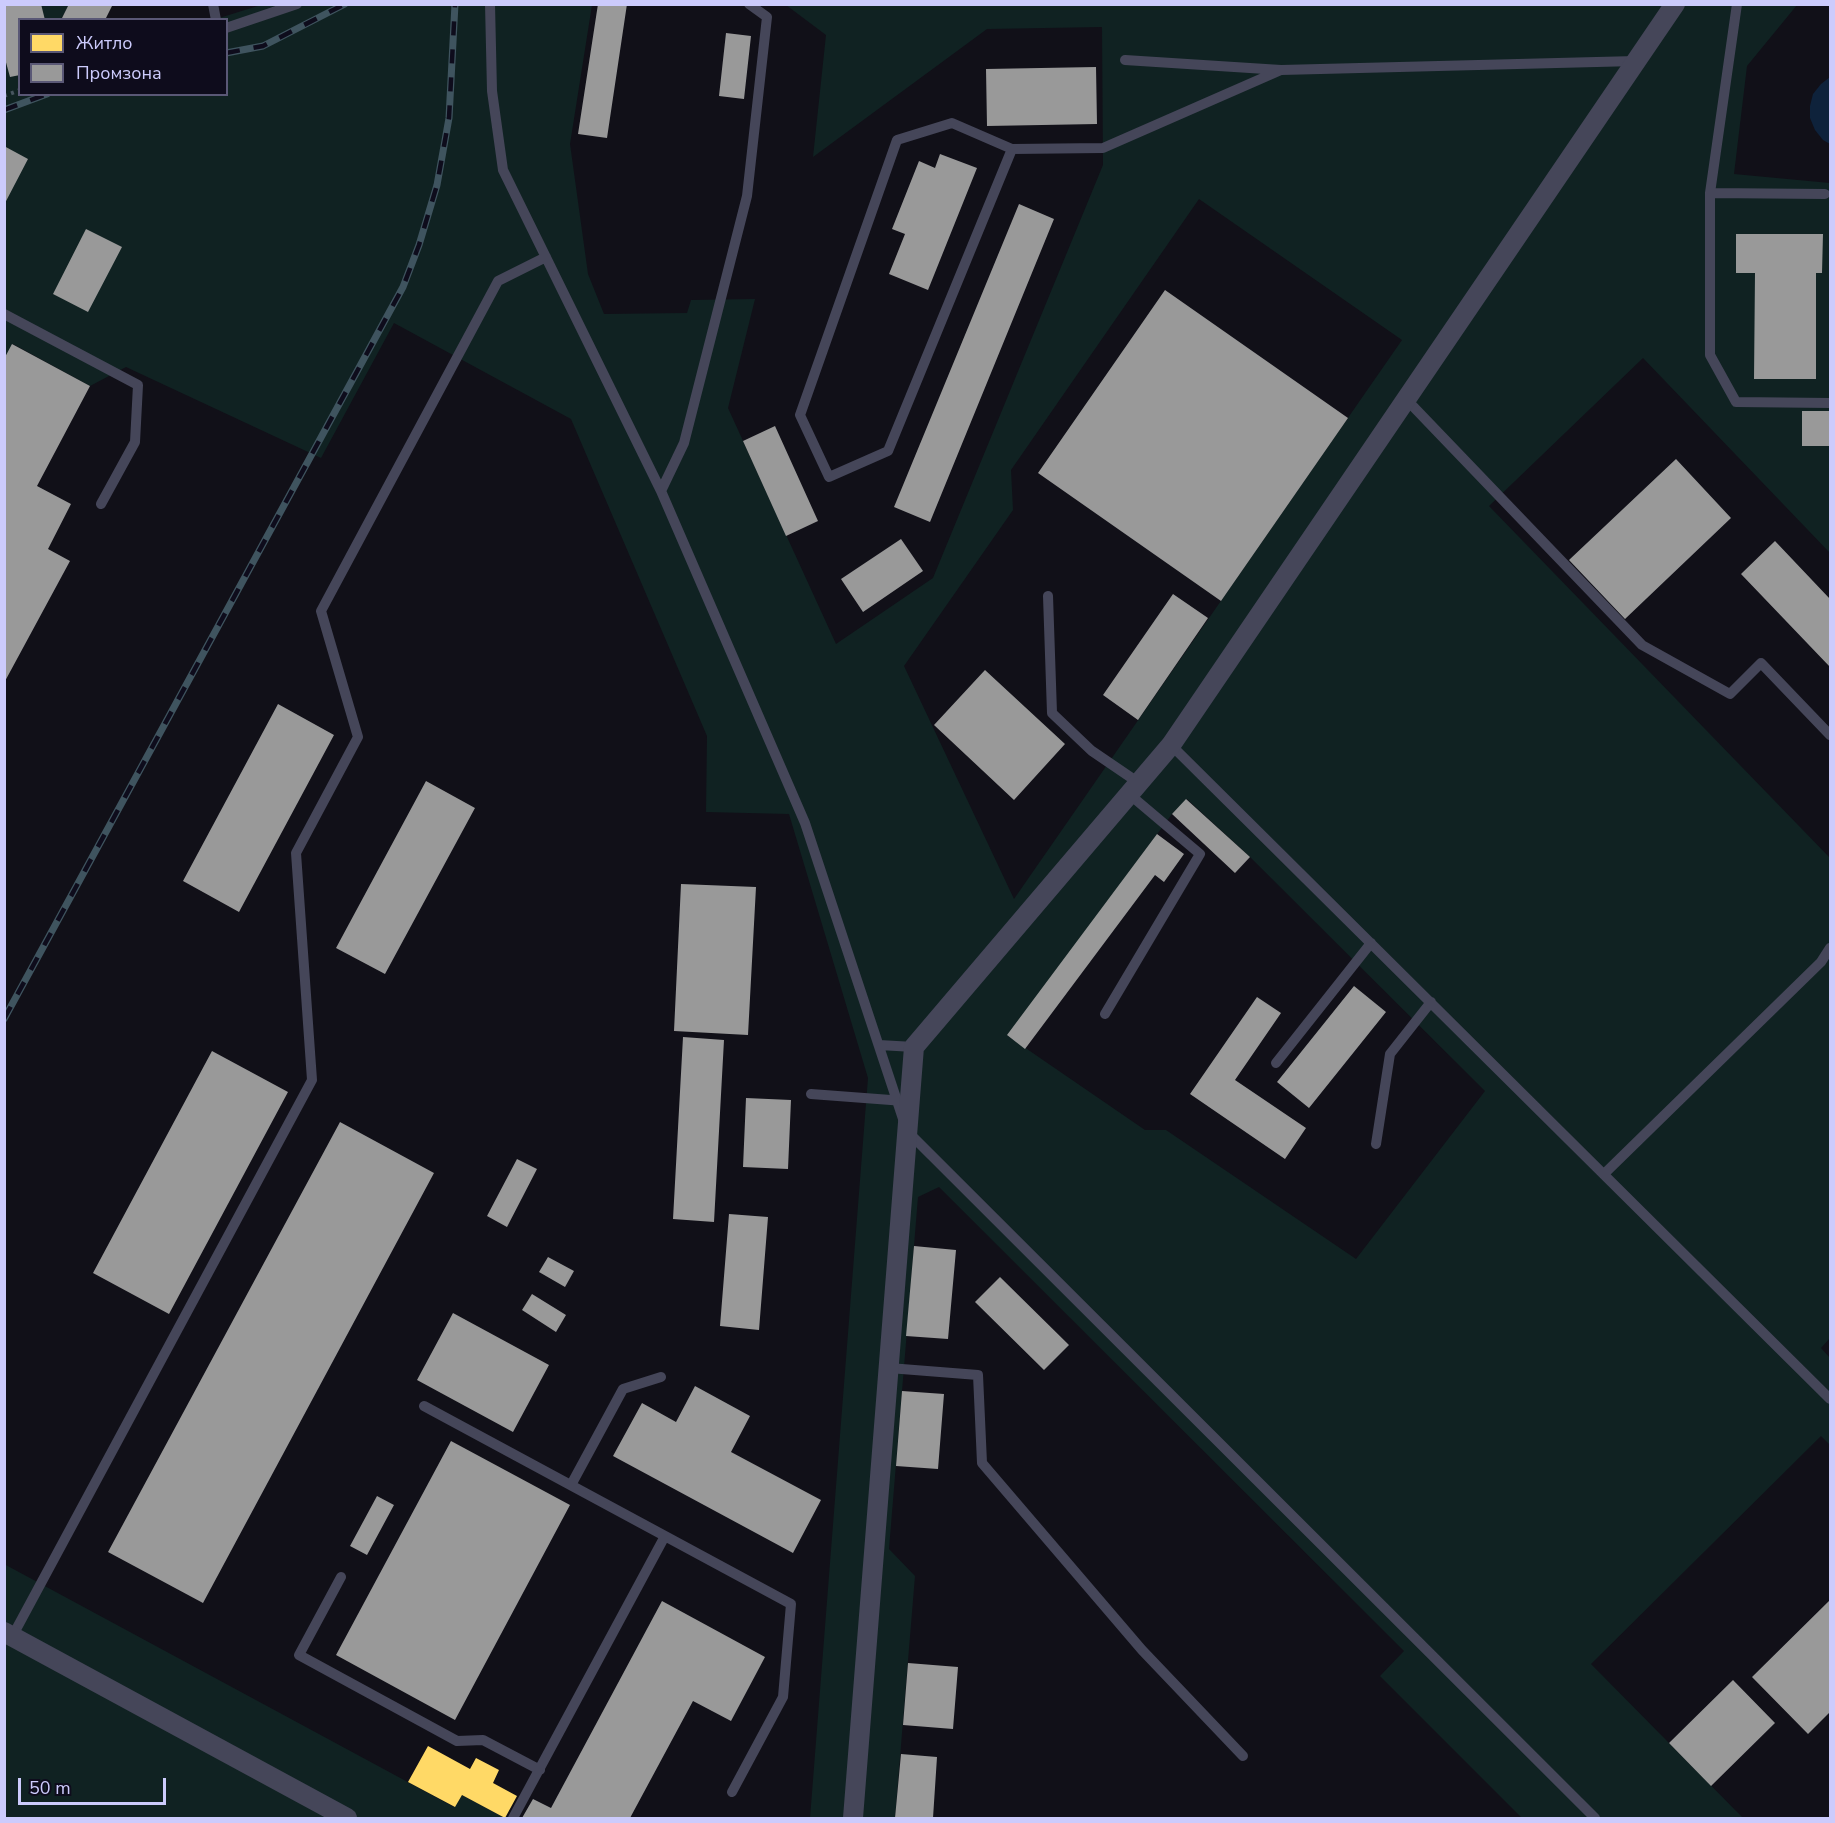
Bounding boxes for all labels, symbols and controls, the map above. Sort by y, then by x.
legend [18,18,228,96]
text: Житло [76,31,132,55]
text: Промзона [76,61,162,85]
scale bar [21,1766,170,1804]
text: 50 m [29,1776,71,1800]

